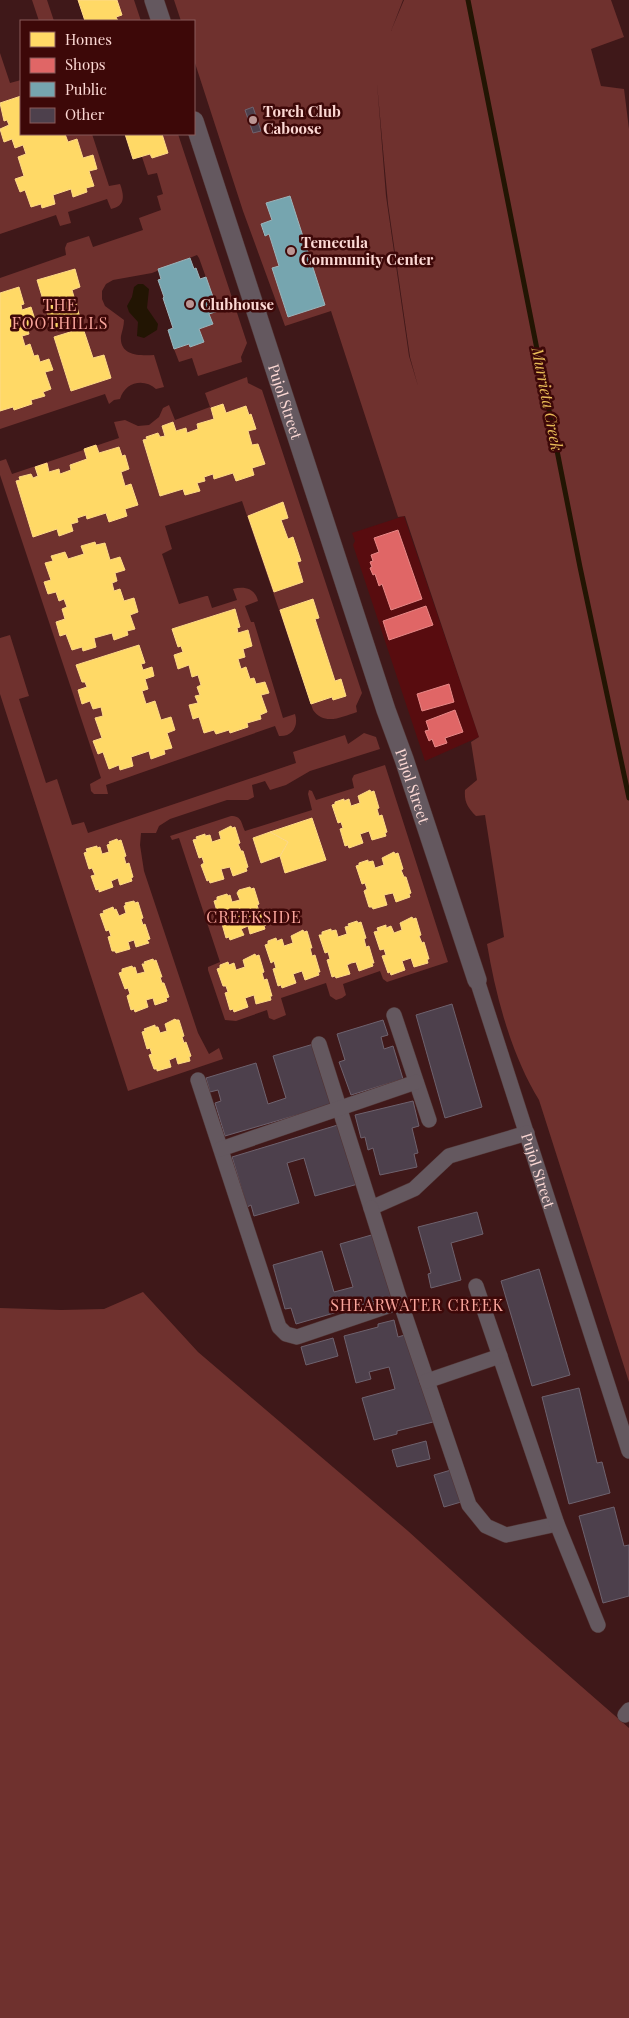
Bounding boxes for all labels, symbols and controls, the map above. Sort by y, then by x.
legend [20,20,195,135]
text: Homes [65,29,112,49]
text: Shops [65,54,106,74]
text: Public [65,79,107,99]
place label: Torch Club Caboose [263,101,341,138]
text: Other [65,104,105,124]
marker: Torch Club Caboose [247,114,259,126]
place label: Temecula Community Center [301,232,433,269]
marker: Temecula Community Center [285,245,297,257]
district label: THE FOOTHILLS [12,294,108,333]
place label: Clubhouse [200,294,275,314]
marker: Clubhouse [184,298,196,310]
water label: Murrieta Creek [527,344,568,453]
street label: Pujol Street [264,361,307,442]
street label: Pujol Street [391,746,435,827]
district label: CREEKSIDE [206,906,302,927]
street label: Pujol Street [517,1130,560,1211]
district label: SHEARWATER CREEK [330,1294,504,1315]

